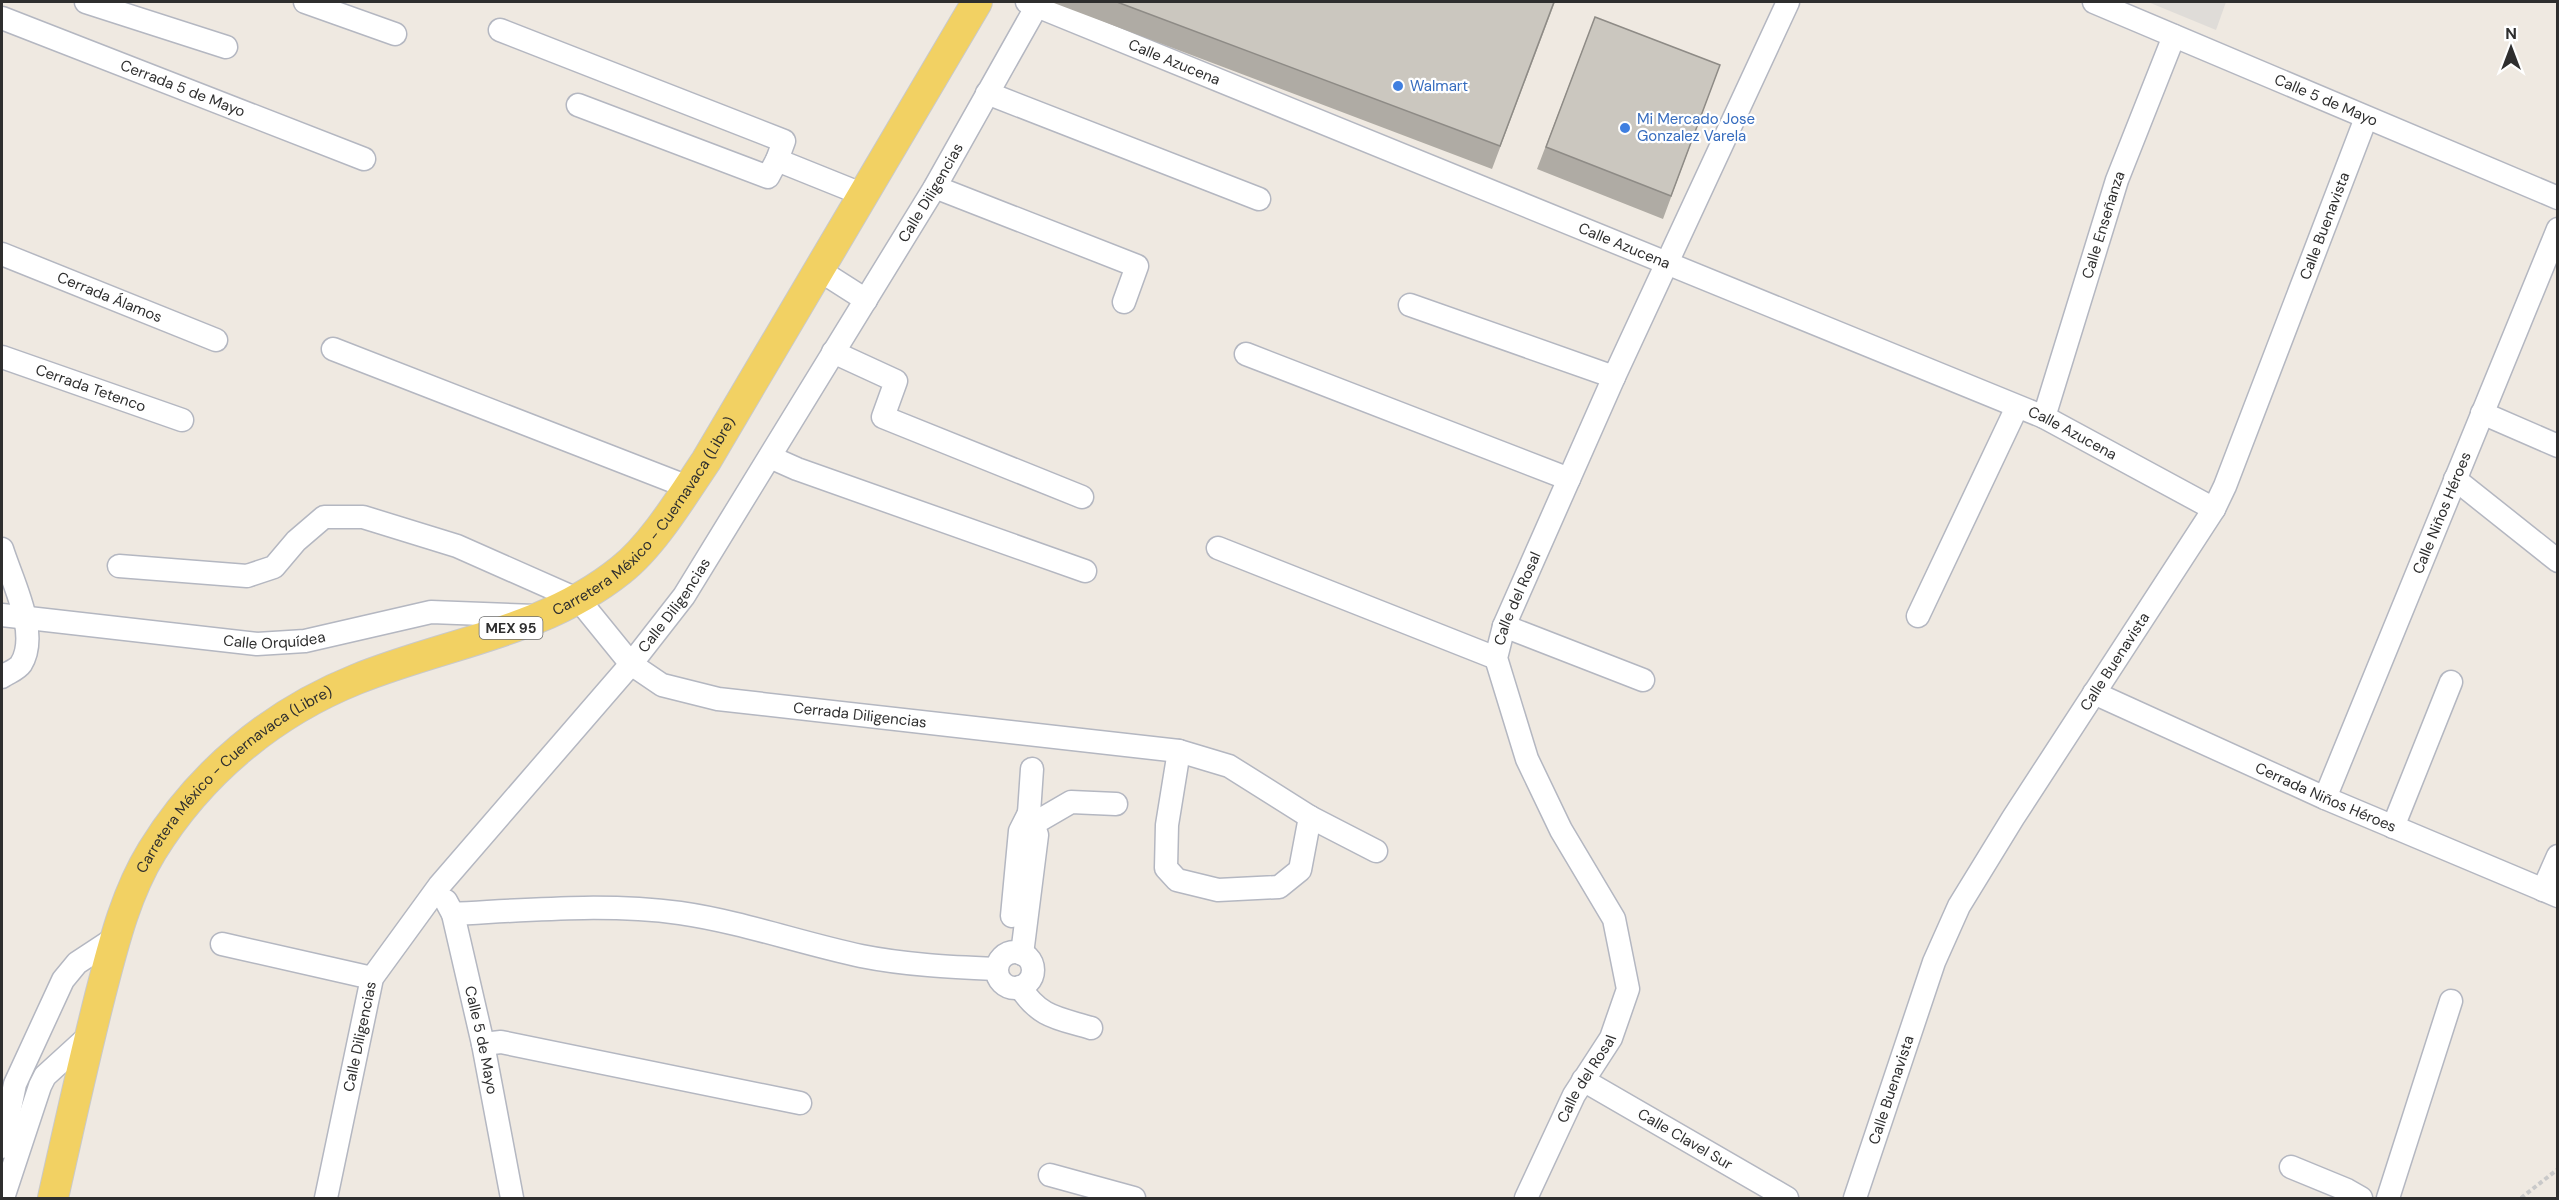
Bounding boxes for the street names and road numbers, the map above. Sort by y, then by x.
street label: Calle Azucena [1125,34,1223,90]
street label: Cerrada 5 de Mayo [117,55,248,122]
street label: Calle 5 de Mayo [2271,69,2381,131]
street label: Calle Diligencias [893,139,968,246]
street label: Calle Enseñanza [2077,168,2130,281]
street label: Calle Buenavista [2295,169,2354,283]
street label: Calle Azucena [1575,218,1673,273]
street label: Cerrada Álamos [54,267,165,327]
street label: Cerrada Tetenco [33,359,149,417]
street label: Calle Azucena [2025,402,2120,465]
street label: Carretera México - Cuernavaca (Libre) [549,413,740,620]
street label: Calle Niños Héroes [2408,449,2476,577]
street label: Calle del Rosal [1490,549,1546,648]
street label: Calle Diligencias [633,554,715,657]
street label: Calle Buenavista [2075,609,2154,715]
road number: MEX 95 [480,617,542,639]
street label: Calle Orquídea [222,627,327,654]
street label: Carretera México - Cuernavaca (Libre) [132,681,335,877]
street label: Cerrada Diligencias [792,698,928,732]
street label: Cerrada Niños Héroes [2252,758,2399,837]
street label: Calle Diligencias [338,980,381,1093]
street label: Calle 5 de Mayo [460,984,502,1096]
street label: Calle del Rosal [1552,1032,1621,1126]
street label: Calle Buenavista [1864,1033,1919,1147]
street label: Calle Clavel Sur [1634,1104,1737,1175]

